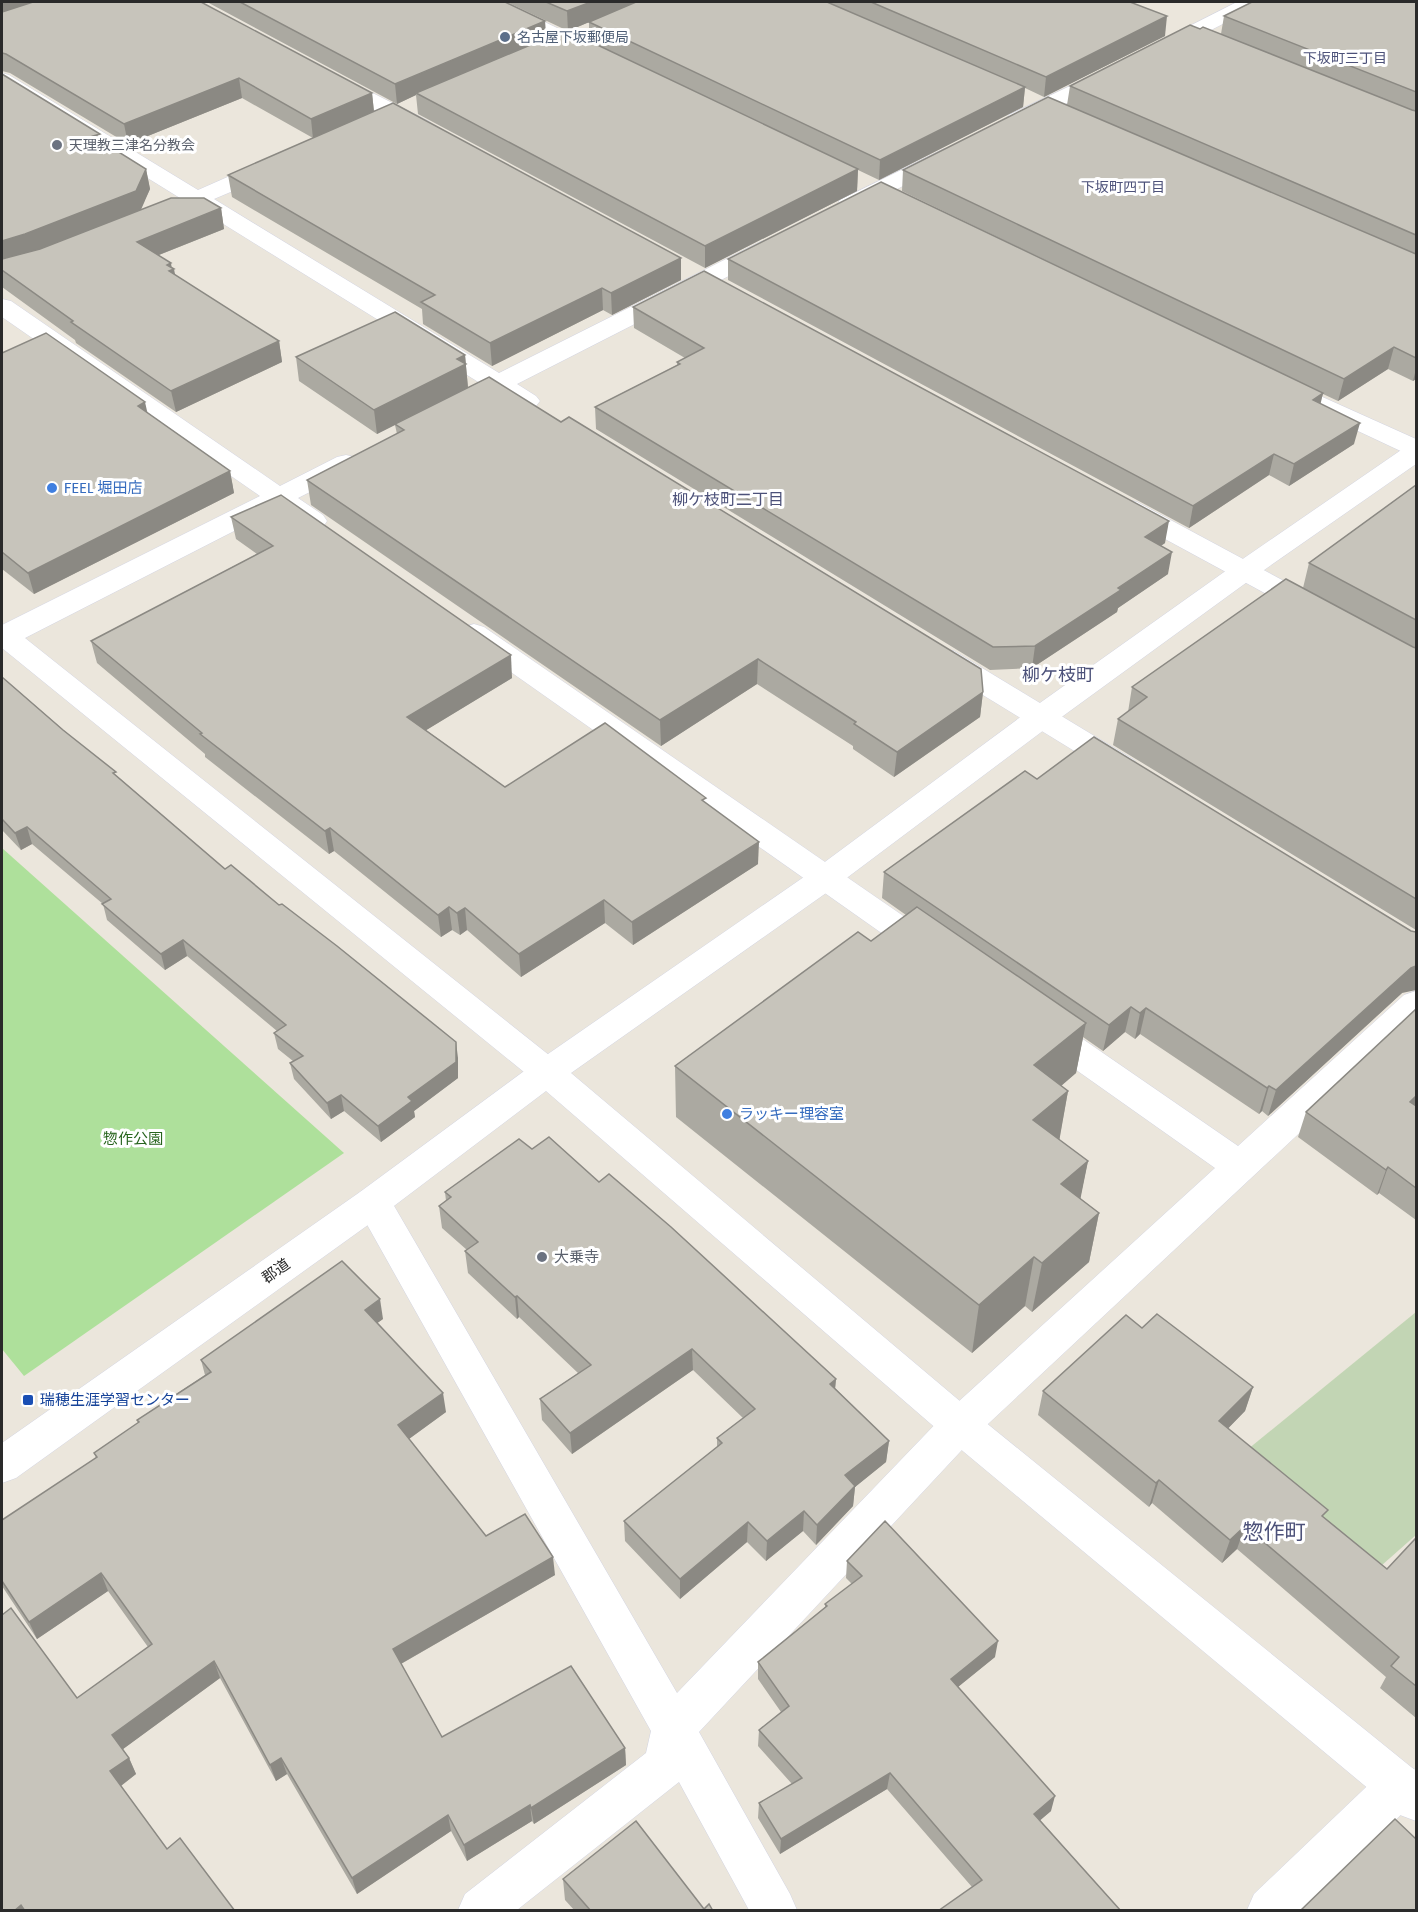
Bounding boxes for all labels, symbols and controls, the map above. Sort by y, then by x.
place label: 名古屋下坂郵便局 [517,27,629,47]
marker: 名古屋下坂郵便局 [498,30,512,44]
district label: 下坂町三丁目 [1303,48,1387,68]
place label: 天理教三津名分教会 [69,135,195,155]
marker: 天理教三津名分教会 [50,138,64,152]
district label: 下坂町四丁目 [1081,177,1165,197]
place label: FEEL 堀田店 [64,477,142,498]
marker: FEEL 堀田店 [45,481,59,495]
district label: 柳ケ枝町二丁目 [672,488,784,511]
district label: 柳ケ枝町 [1022,662,1094,687]
place label: ラッキー理容室 [739,1103,844,1124]
marker: ラッキー理容室 [720,1107,734,1121]
park label: 惣作公園 [103,1128,163,1149]
place label: 大乗寺 [554,1246,599,1267]
marker: 大乗寺 [535,1250,549,1264]
street label: 郡道 [257,1253,294,1288]
place label: 瑞穂生涯学習センター [40,1389,190,1410]
marker: 瑞穂生涯学習センター [21,1393,35,1407]
district label: 惣作町 [1243,1517,1306,1546]

